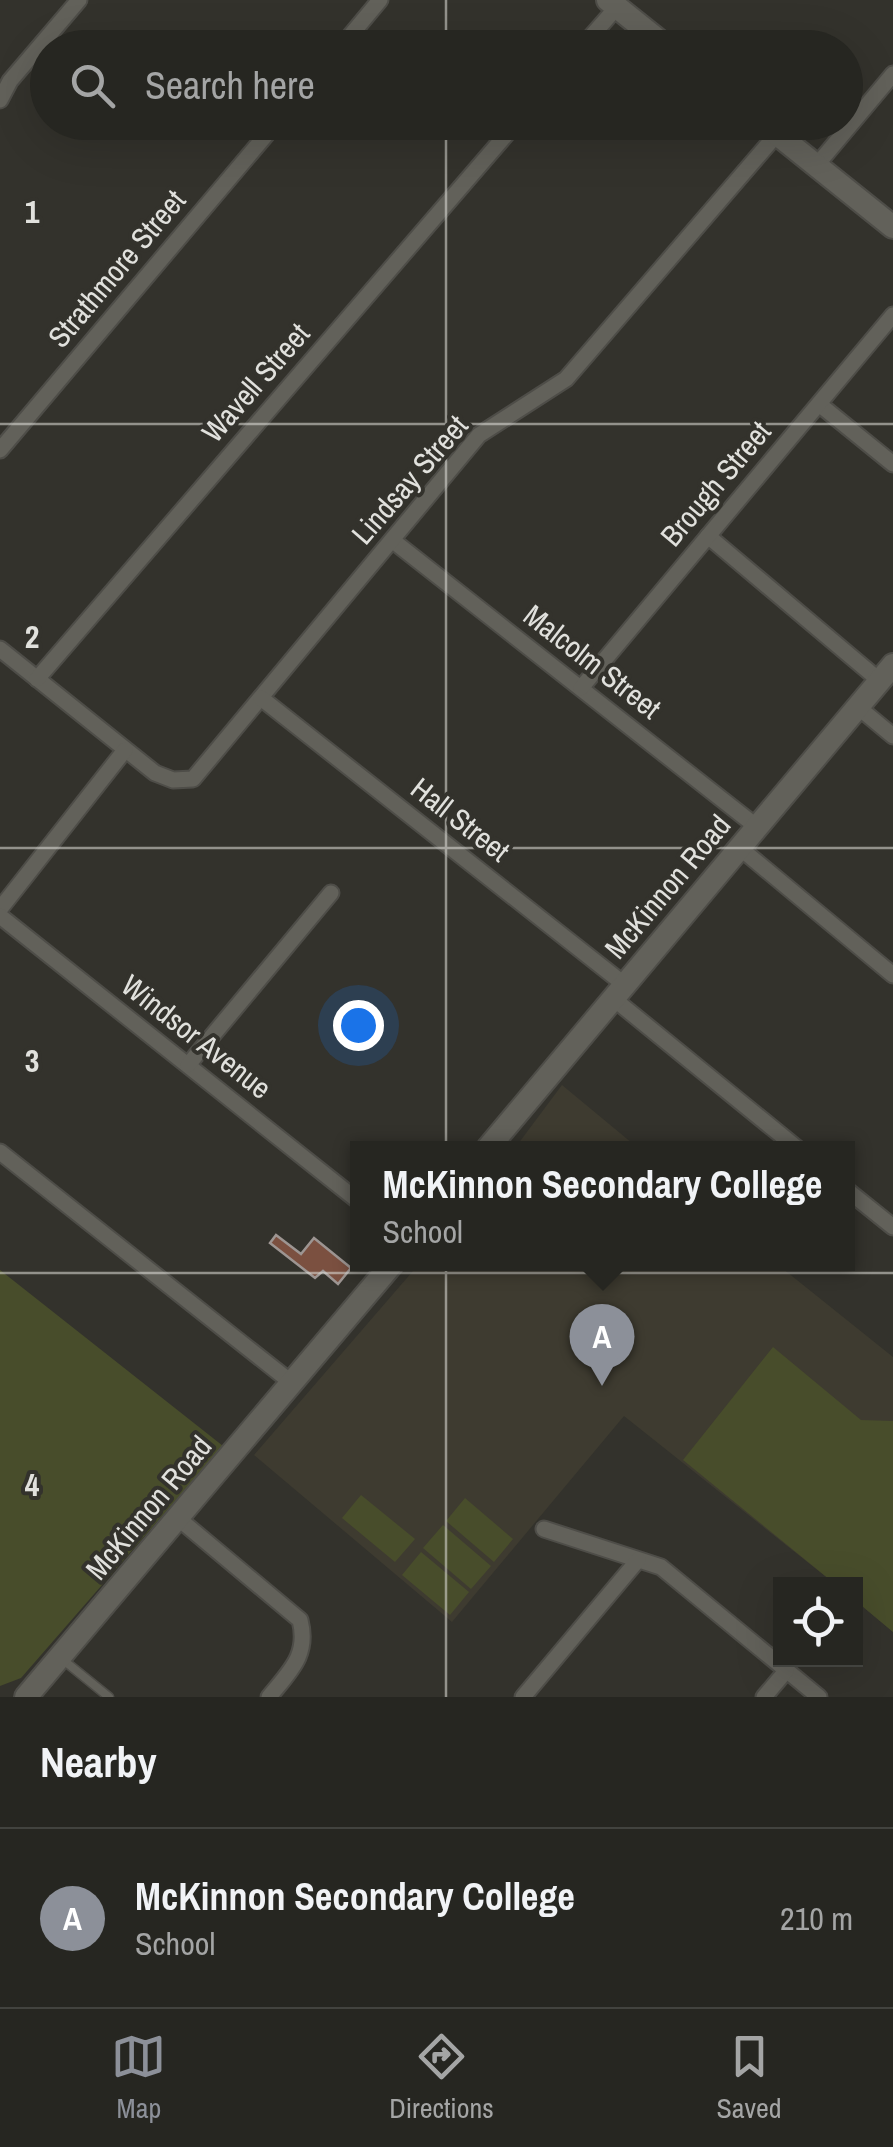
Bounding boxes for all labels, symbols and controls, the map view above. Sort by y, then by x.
search box [30,30,863,140]
icon: search [65,58,120,113]
text: Search here [145,60,315,111]
street label: Strathmore Street [39,181,194,356]
text: 1 [25,190,40,233]
street label: Wavell Street [192,314,318,450]
street label: Lindsay Street [342,406,476,552]
street label: Brough Street [651,412,779,554]
street label: Malcolm Street [516,595,670,728]
text: 2 [25,615,39,658]
street label: Hall Street [403,768,518,870]
street label: McKinnon Road [595,806,739,967]
street label: Windsor Avenue [113,965,280,1107]
your location [333,1000,384,1051]
text: 3 [25,1039,39,1082]
popup [350,1141,855,1271]
text: McKinnon Secondary College [383,1159,822,1210]
text: School [383,1210,463,1253]
pin: A [570,1304,634,1386]
street label: McKinnon Road [76,1427,220,1588]
text: 4 [25,1463,40,1506]
map controls [773,1577,863,1667]
button: locate [773,1577,863,1667]
text: Nearby [40,1734,157,1790]
text: McKinnon Secondary College [135,1871,575,1922]
text: A [63,1897,82,1940]
text: 210 m [780,1897,853,1940]
text: School [135,1922,215,1965]
tab: Map [111,2029,166,2127]
tab: Directions [389,2029,494,2127]
tab: Saved [717,2029,782,2127]

